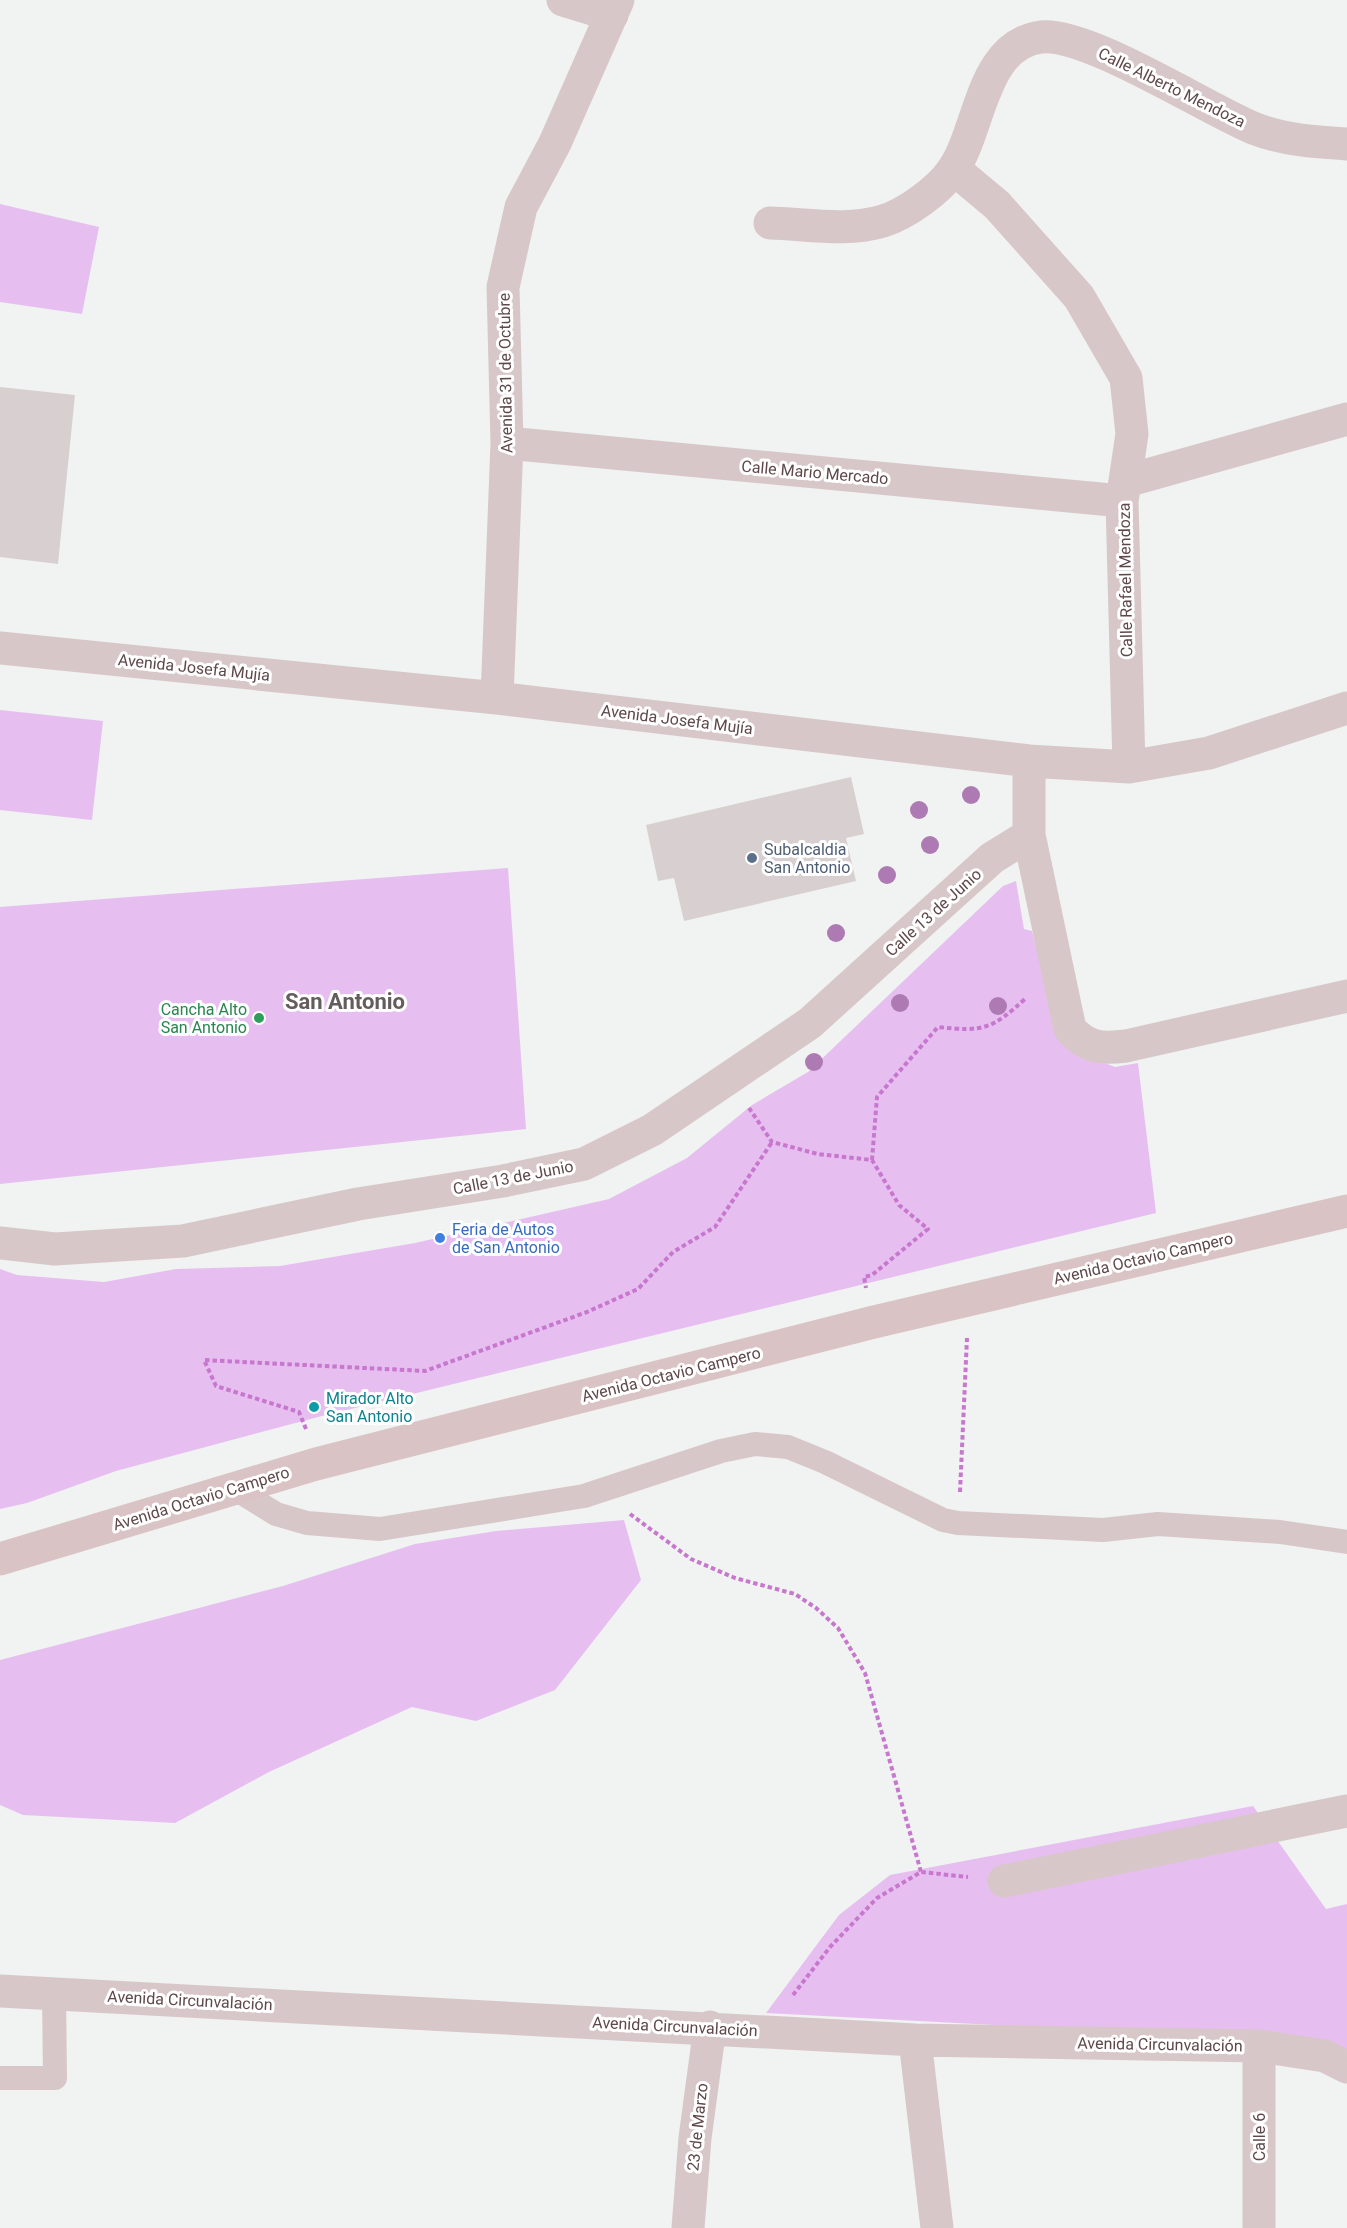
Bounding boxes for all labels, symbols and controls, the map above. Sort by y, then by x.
street label: Calle Alberto Mendoza [1095,44,1248,131]
street label: Avenida 31 de Octubre [495,293,516,453]
street label: Calle Mario Mercado [741,457,889,488]
street label: Calle Rafael Mendoza [1115,503,1136,657]
street label: Avenida Josefa Mujía [117,650,271,685]
street label: Avenida Josefa Mujía [600,701,754,738]
place label: Subalcaldia San Antonio [764,840,850,877]
marker: Subalcaldia San Antonio [745,851,759,865]
street label: Calle 13 de Junio [882,864,985,960]
district label: San Antonio [285,989,405,1014]
place label: Cancha Alto San Antonio [161,1000,247,1037]
marker: Cancha Alto San Antonio [252,1011,266,1025]
street label: Calle 13 de Junio [451,1156,575,1198]
place label: Feria de Autos de San Antonio [452,1220,560,1257]
street label: Avenida Octavio Campero [1052,1229,1235,1288]
marker: Feria de Autos de San Antonio [433,1231,447,1245]
street label: Avenida Octavio Campero [580,1343,762,1406]
place label: Mirador Alto San Antonio [326,1389,414,1426]
marker: Mirador Alto San Antonio [307,1400,321,1414]
street label: Avenida Octavio Campero [111,1463,292,1534]
street label: Avenida Circunvalación [107,1987,273,2014]
street label: Avenida Circunvalación [592,2013,758,2040]
street label: Avenida Circunvalación [1077,2034,1243,2055]
street label: 23 de Marzo [683,2082,712,2172]
street label: Calle 6 [1250,2113,1269,2161]

